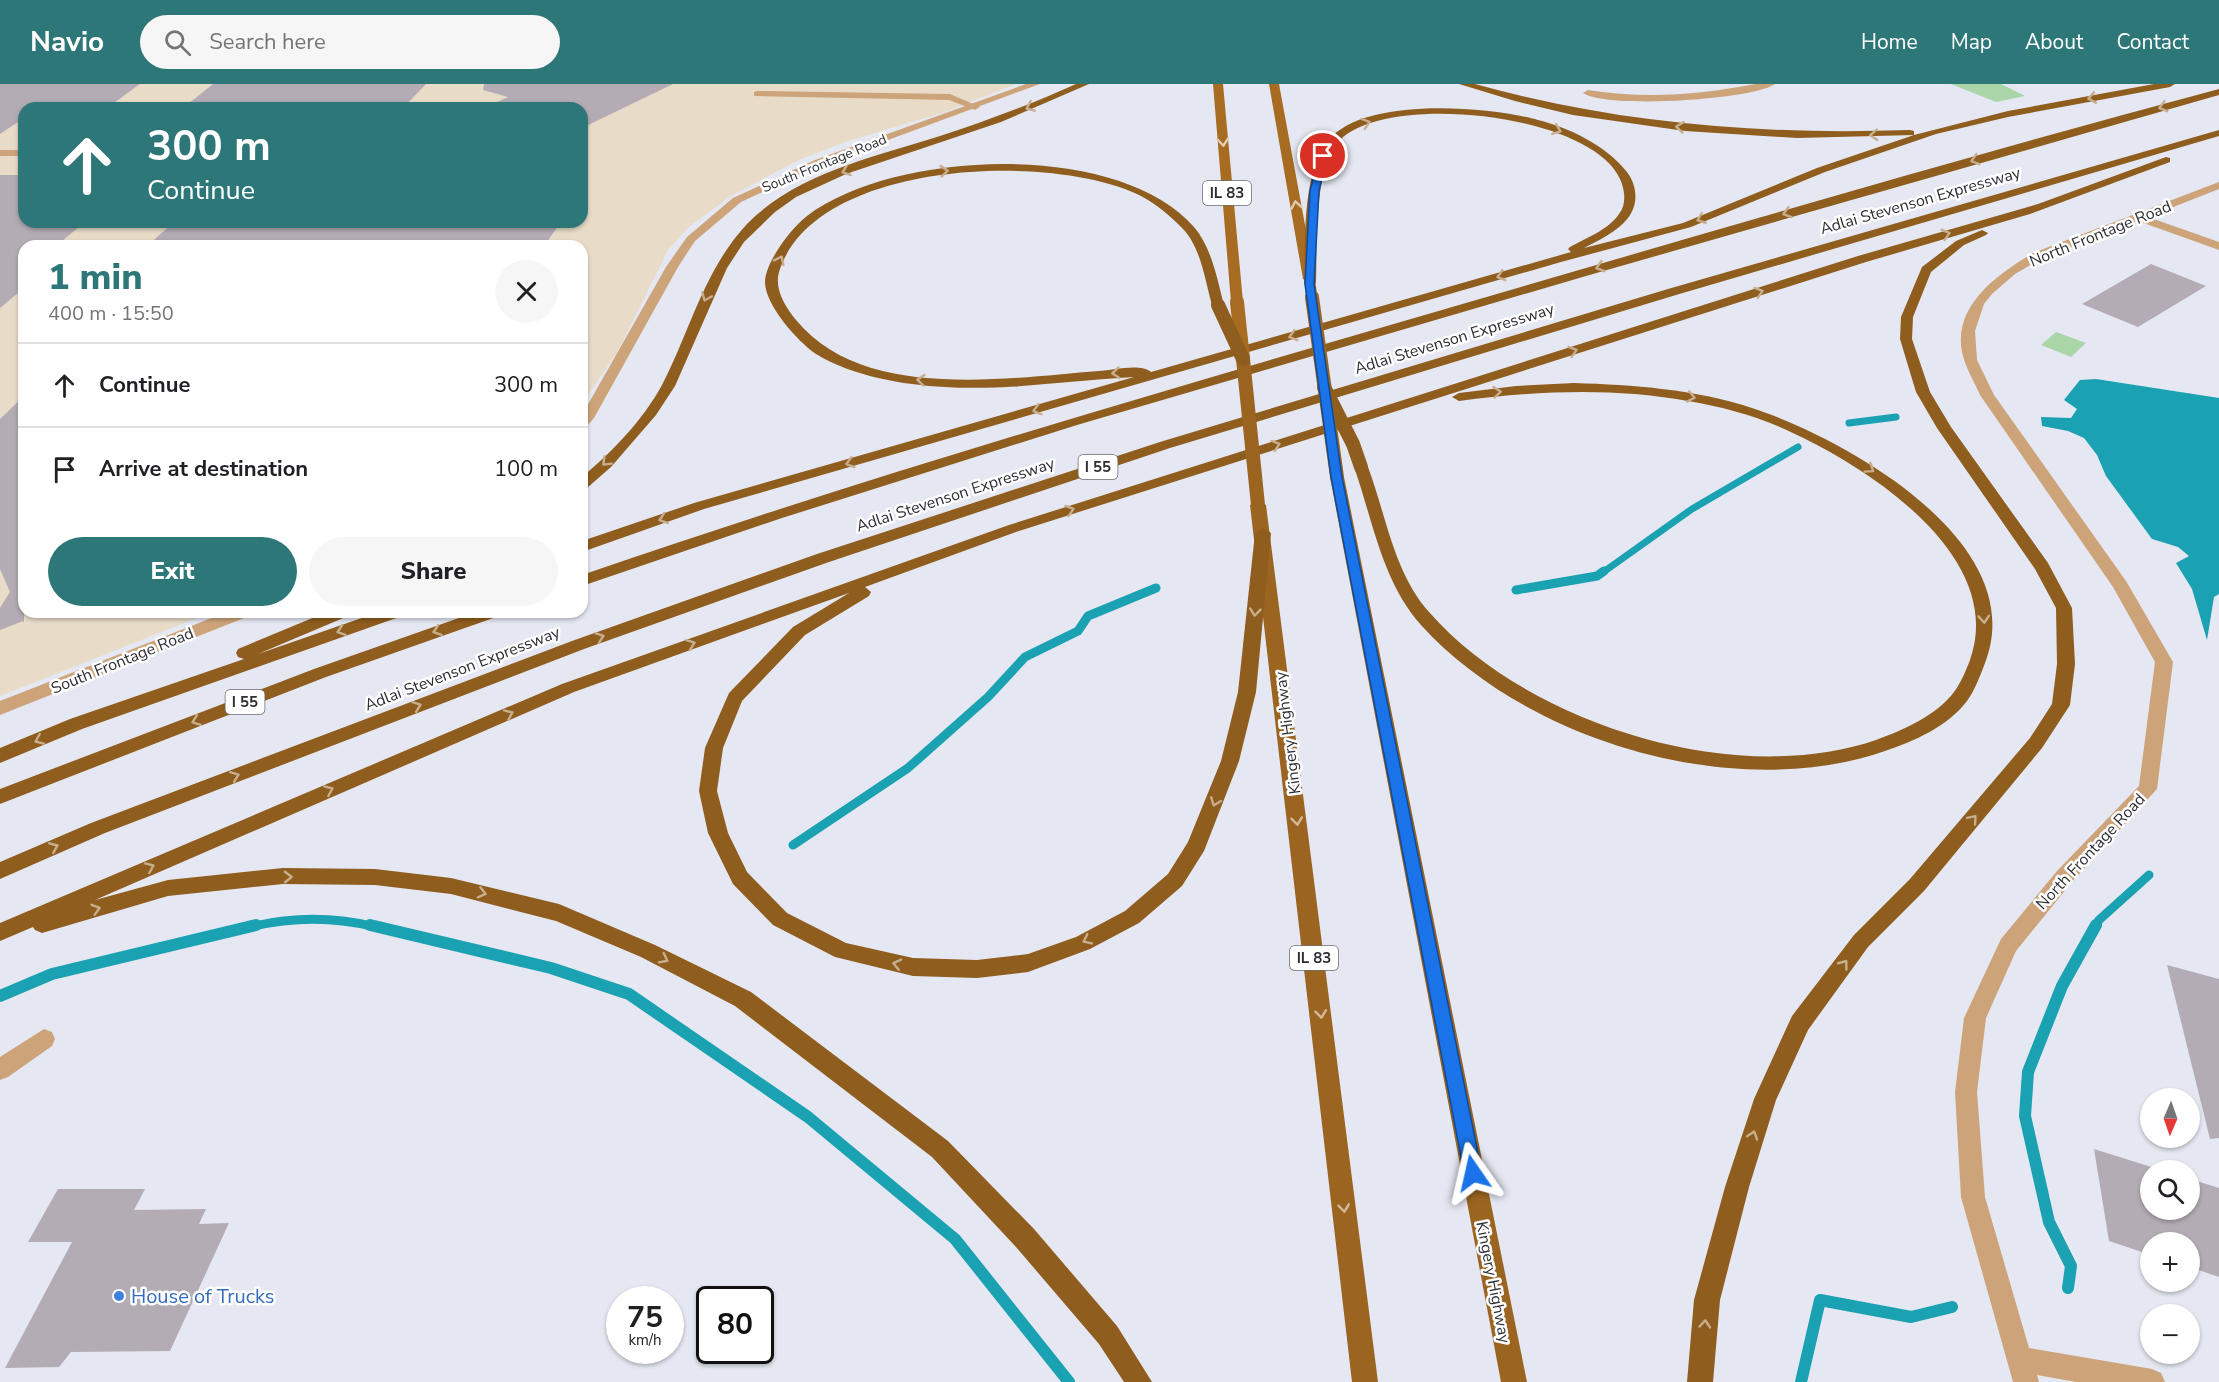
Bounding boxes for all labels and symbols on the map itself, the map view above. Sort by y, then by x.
one-way arrow [2087,91,2097,104]
one-way arrow [1026,100,1037,112]
one-way arrow [2158,100,2168,113]
one-way arrow [1360,117,1370,130]
one-way arrow [1675,122,1684,134]
one-way arrow [1551,123,1562,135]
one-way arrow [1870,128,1879,141]
street label: South Frontage Road [759,130,889,197]
pin [1297,130,1348,181]
one-way arrow [1216,138,1229,147]
one-way arrow [1970,153,1980,166]
street label: Adlai Stevenson Expressway [1817,162,2024,240]
one-way arrow [841,164,852,177]
one-way arrow [939,165,948,178]
road number: IL 83 [1203,181,1251,205]
street label: North Frontage Road [2026,195,2175,272]
one-way arrow [1290,201,1303,211]
one-way arrow [1782,206,1792,219]
one-way arrow [1696,212,1707,224]
one-way arrow [1940,229,1951,241]
one-way arrow [773,256,784,266]
one-way arrow [1595,260,1606,272]
one-way arrow [1496,269,1507,281]
one-way arrow [1753,287,1764,299]
one-way arrow [701,290,713,301]
street label: Adlai Stevenson Expressway [1352,298,1557,380]
one-way arrow [1288,329,1299,341]
one-way arrow [1567,346,1578,358]
one-way arrow [1111,367,1120,379]
one-way arrow [917,374,926,387]
one-way arrow [1492,386,1502,398]
one-way arrow [1686,390,1696,403]
one-way arrow [1032,403,1043,415]
one-way arrow [1270,440,1281,452]
street label: Adlai Stevenson Expressway [853,452,1058,537]
one-way arrow [603,455,613,466]
road number: I 55 [1078,455,1118,479]
one-way arrow [845,456,855,468]
one-way arrow [1863,462,1874,473]
one-way arrow [1064,505,1075,517]
one-way arrow [658,511,669,524]
one-way arrow [1249,608,1262,617]
one-way arrow [1977,615,1990,624]
street label: Adlai Stevenson Expressway [362,621,564,716]
street label: South Frontage Road [48,622,197,700]
one-way arrow [336,624,347,637]
one-way arrow [433,624,443,637]
one-way arrow [594,632,604,645]
one-way arrow [685,639,696,651]
street label: Kingery Highway [1269,670,1306,795]
road number: I 55 [226,690,264,714]
one-way arrow [411,701,422,714]
one-way arrow [502,709,513,721]
one-way arrow [191,714,202,726]
one-way arrow [34,732,45,744]
one-way arrow [229,771,240,783]
one-way arrow [323,786,334,798]
street label: North Frontage Road [2031,789,2150,914]
one-way arrow [1210,796,1222,807]
one-way arrow [1965,815,1976,826]
one-way arrow [1291,816,1303,825]
one-way arrow [47,843,58,855]
one-way arrow [144,862,155,874]
one-way arrow [284,870,293,883]
one-way arrow [476,886,486,899]
one-way arrow [91,903,101,916]
one-way arrow [1083,933,1094,945]
road number: IL 83 [1290,946,1338,970]
one-way arrow [658,952,669,964]
one-way arrow [893,958,903,971]
one-way arrow [1836,960,1847,971]
one-way arrow [1314,1010,1326,1019]
north arrow [2140,1088,2200,1148]
one-way arrow [1746,1130,1758,1141]
position arrow [1441,1141,1505,1205]
one-way arrow [1337,1203,1350,1213]
street label: Kingery Highway [1470,1220,1516,1346]
place label: House of Trucks [131,1283,274,1310]
speed limit sign: 80 [696,1286,774,1364]
marker: House of Trucks [112,1289,126,1303]
one-way arrow [1698,1319,1711,1328]

